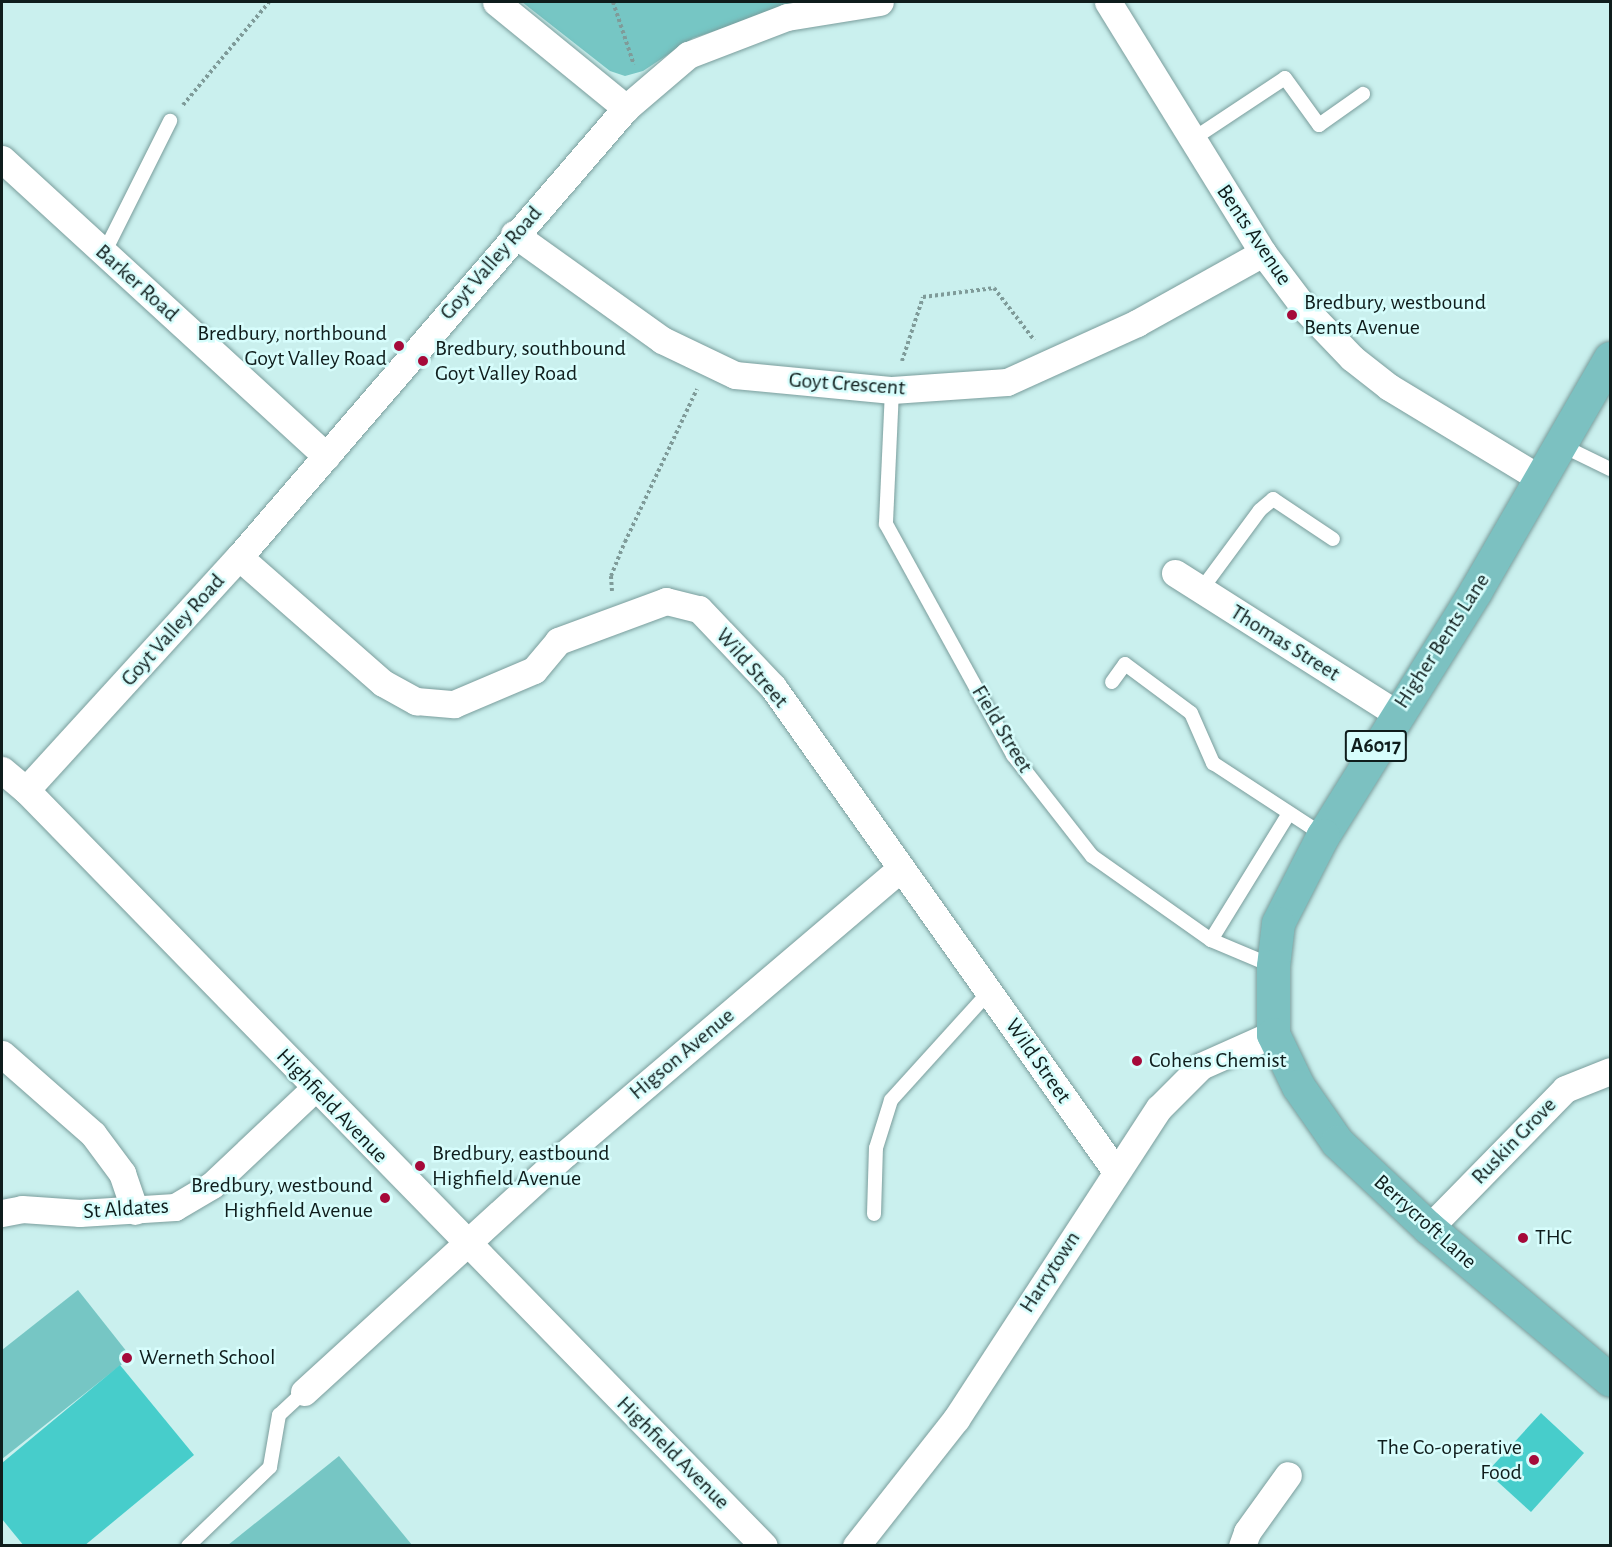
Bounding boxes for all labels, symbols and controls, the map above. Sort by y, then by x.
street label: Bents Avenue [1211,180,1297,290]
street label: Goyt Valley Road [434,201,548,325]
street label: Barker Road [90,239,184,327]
place label: Bredbury, westbound Bents Avenue [1304,289,1486,340]
marker: Bredbury, westbound Bents Avenue [1285,308,1299,322]
place label: Bredbury, northbound Goyt Valley Road [197,320,387,372]
place label: Bredbury, southbound Goyt Valley Road [435,335,626,386]
marker: Bredbury, northbound Goyt Valley Road [392,339,406,353]
marker: Bredbury, southbound Goyt Valley Road [416,354,430,368]
street label: Goyt Crescent [788,367,906,401]
street label: Goyt Valley Road [116,568,230,692]
street label: Higher Bents Lane [1388,568,1496,714]
street label: Thomas Street [1225,599,1345,687]
street label: Wild Street [710,623,794,713]
street label: Field Street [966,681,1038,777]
road number: A6017 [1344,728,1408,764]
street label: Higson Avenue [624,1002,740,1106]
street label: Wild Street [999,1014,1077,1108]
street label: Highfield Avenue [271,1043,393,1169]
place label: Cohens Chemist [1149,1048,1287,1074]
marker: Cohens Chemist [1130,1054,1144,1068]
street label: Ruskin Grove [1466,1092,1562,1190]
place label: Bredbury, eastbound Highfield Avenue [432,1140,610,1192]
marker: Bredbury, eastbound Highfield Avenue [413,1159,427,1173]
street label: Berrycroft Lane [1368,1169,1482,1275]
place label: Bredbury, westbound Highfield Avenue [191,1172,373,1224]
marker: Bredbury, westbound Highfield Avenue [378,1191,392,1205]
street label: St Aldates [82,1193,170,1225]
place label: THC [1535,1225,1572,1251]
street label: Harrytown [1014,1226,1086,1318]
marker: THC [1516,1231,1530,1245]
place label: Werneth School [139,1345,275,1371]
marker: Werneth School [120,1351,134,1365]
street label: Highfield Avenue [611,1391,735,1515]
place label: The Co-operative Food [1377,1434,1522,1486]
marker: The Co-operative Food [1527,1453,1541,1467]

